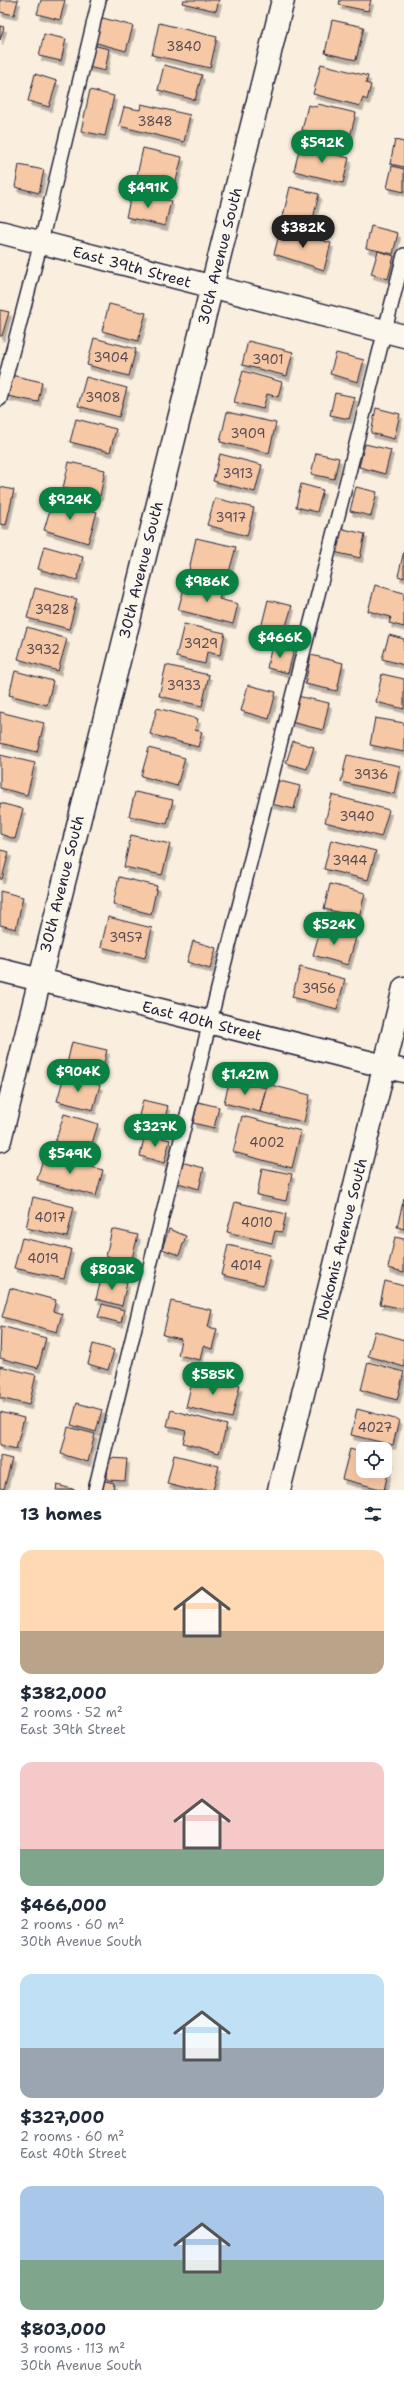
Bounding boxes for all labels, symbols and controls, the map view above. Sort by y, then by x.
house number: 3840 [166,38,202,55]
house number: 3848 [137,113,173,130]
pin: $592K [294,130,350,164]
text: $592K [300,134,344,151]
pin: $491K [120,175,176,209]
text: $491K [127,179,169,196]
street label: 30th Avenue South [193,185,247,327]
pin: $382K [275,215,331,249]
text: $382K [281,219,325,236]
street label: East 39th Street [70,242,194,292]
house number: 3904 [93,349,129,366]
house number: 3901 [252,351,284,368]
house number: 3908 [85,389,121,406]
house number: 3909 [230,425,266,442]
house number: 3913 [223,465,253,482]
pin: $924K [42,487,98,521]
text: $924K [48,491,92,508]
street label: 30th Avenue South [114,499,168,641]
house number: 3917 [216,509,246,526]
pin: $986K [179,569,235,603]
text: $986K [185,573,229,590]
house number: 3928 [35,601,69,618]
pin: $466K [252,625,308,659]
text: $466K [257,629,303,646]
house number: 3929 [184,635,218,652]
house number: 3932 [26,641,60,658]
house number: 3933 [167,677,201,694]
house number: 3936 [354,766,388,783]
house number: 3940 [339,808,375,825]
street label: 30th Avenue South [35,813,89,955]
house number: 3944 [333,852,367,869]
pin: $524K [306,912,362,946]
text: $524K [312,916,356,933]
house number: 3957 [109,929,143,946]
house number: 3956 [302,980,336,997]
street label: East 40th Street [140,996,264,1046]
pin: $904K [50,1059,106,1093]
pin: $1.42M [212,1062,278,1096]
text: $904K [56,1063,100,1080]
text: $1.42M [221,1066,269,1083]
pin: $327K [127,1114,183,1148]
text: $327K [133,1118,177,1135]
house number: 4002 [249,1134,285,1151]
pin: $549K [42,1141,98,1175]
text: $549K [48,1145,92,1162]
street label: Nokomis Avenue South [312,1156,372,1322]
house number: 4017 [34,1209,66,1226]
house number: 4010 [241,1214,273,1231]
house number: 4019 [27,1250,59,1267]
pin: $803K [84,1257,140,1291]
house number: 4014 [230,1257,262,1274]
text: $803K [90,1261,134,1278]
pin: $585K [185,1362,241,1396]
text: $585K [191,1366,235,1383]
house number: 4027 [358,1419,392,1436]
map controls [356,1442,392,1478]
button: locate [356,1442,392,1478]
text: 13 homes [20,1503,102,1525]
icon: filters [362,1503,384,1525]
icon: home [166,1576,238,1648]
text: $382,000 [20,1682,107,1704]
text: 2 rooms · 52 m² [20,1704,123,1721]
text: East 39th Street [20,1721,126,1738]
icon: home [166,1788,238,1860]
text: $466,000 [20,1894,107,1916]
text: 2 rooms · 60 m² [20,1916,124,1933]
text: 30th Avenue South [20,1933,142,1950]
icon: home [166,2000,238,2072]
text: $327,000 [20,2106,104,2128]
text: 2 rooms · 60 m² [20,2128,124,2145]
text: East 40th Street [20,2145,127,2162]
icon: home [166,2212,238,2284]
text: $803,000 [20,2318,106,2340]
text: 3 rooms · 113 m² [20,2340,125,2357]
text: 30th Avenue South [20,2357,142,2374]

